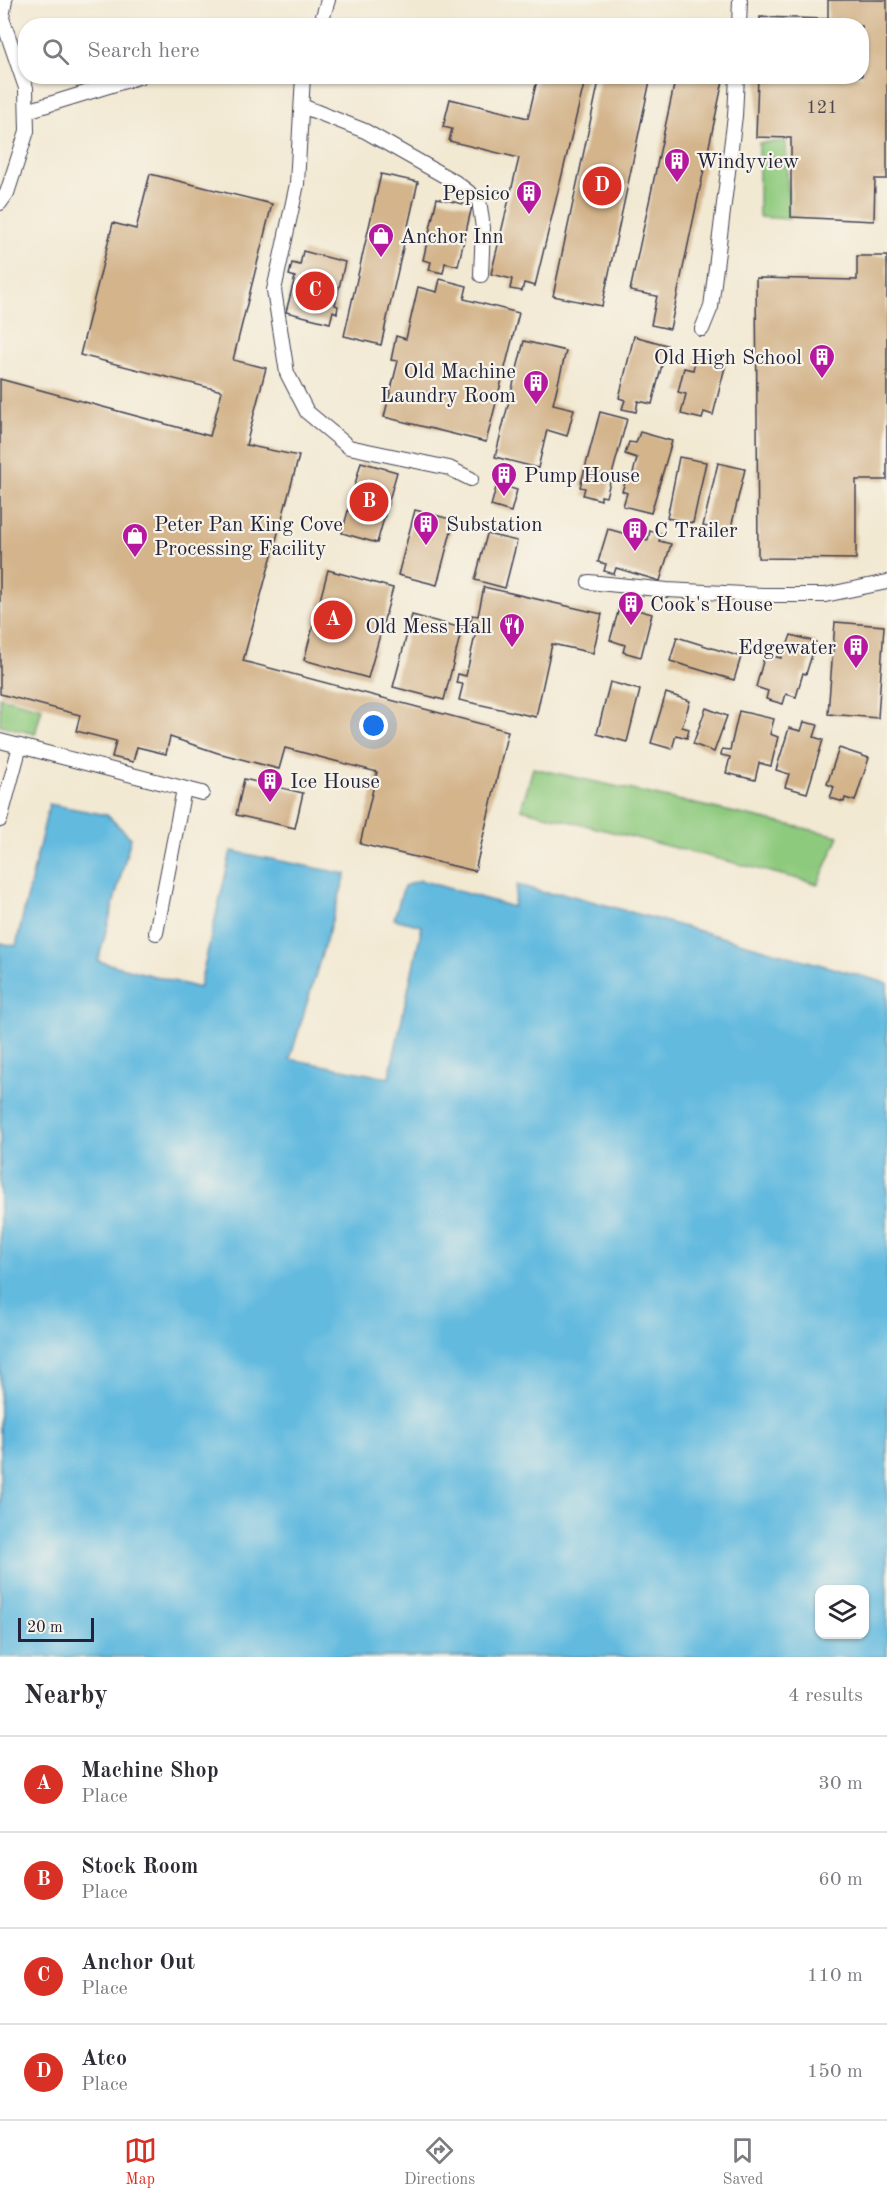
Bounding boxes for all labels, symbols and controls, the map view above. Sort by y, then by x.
search box [18,18,869,84]
icon: search [39,35,72,68]
text: Search here [87,40,200,62]
house number: 121 [806,99,838,117]
building icon: Windyview [662,146,692,184]
place label: Windyview [696,152,799,173]
pin: D [582,164,622,208]
building icon: Pepsico [514,178,544,216]
place label: Pepsico [442,184,510,205]
shop icon: Anchor Inn [366,221,396,259]
place label: Anchor Inn [400,227,504,248]
pin: C [296,268,334,314]
building icon: Old High School [807,342,837,380]
place label: Old High School [654,348,802,369]
place label: Old Machine Laundry Room [380,362,516,407]
building icon: Old Machine Laundry Room [521,368,551,406]
building icon: Pump House [489,460,519,498]
place label: Pump House [524,466,640,487]
pin: B [350,480,388,524]
building icon: Substation [411,509,441,547]
place label: Peter Pan King Cove Processing Facility [154,515,343,560]
place label: Substation [446,515,543,536]
building icon: C Trailer [620,515,650,553]
shop icon: Peter Pan King Cove Processing Facility [120,521,150,559]
place label: C Trailer [654,521,738,542]
building icon: Cook's House [616,589,646,627]
place label: Cook's House [650,595,773,616]
pin: A [314,598,352,642]
restaurant icon: Old Mess Hall [497,611,527,649]
place label: Old Mess Hall [365,617,492,638]
building icon: Edgewater [841,632,871,670]
place label: Edgewater [738,638,836,659]
your location [359,711,388,740]
building icon: Ice House [255,766,285,804]
place label: Ice House [290,772,380,793]
map controls [815,1585,869,1639]
button: layers [815,1585,869,1639]
scale bar [18,1615,94,1642]
text: 20 m [27,1620,63,1636]
text: Nearby [24,1683,108,1709]
text: 4 results [788,1686,863,1706]
text: Machine Shop [81,1760,219,1782]
text: A [36,1774,51,1794]
text: 30 m [818,1774,863,1794]
text: Place [81,1787,128,1807]
text: Stock Room [81,1856,198,1878]
text: B [36,1870,51,1890]
text: 60 m [818,1870,863,1890]
text: Place [81,1883,128,1903]
text: Anchor Out [81,1952,195,1974]
text: C [37,1966,50,1986]
text: 110 m [807,1966,863,1986]
text: Place [81,1979,128,1999]
text: Atco [81,2048,127,2070]
text: D [36,2062,51,2082]
text: 150 m [807,2062,863,2082]
text: Place [81,2075,128,2095]
tab: Map [124,2134,157,2190]
tab: Directions [404,2134,475,2190]
tab: Saved [723,2134,763,2190]

